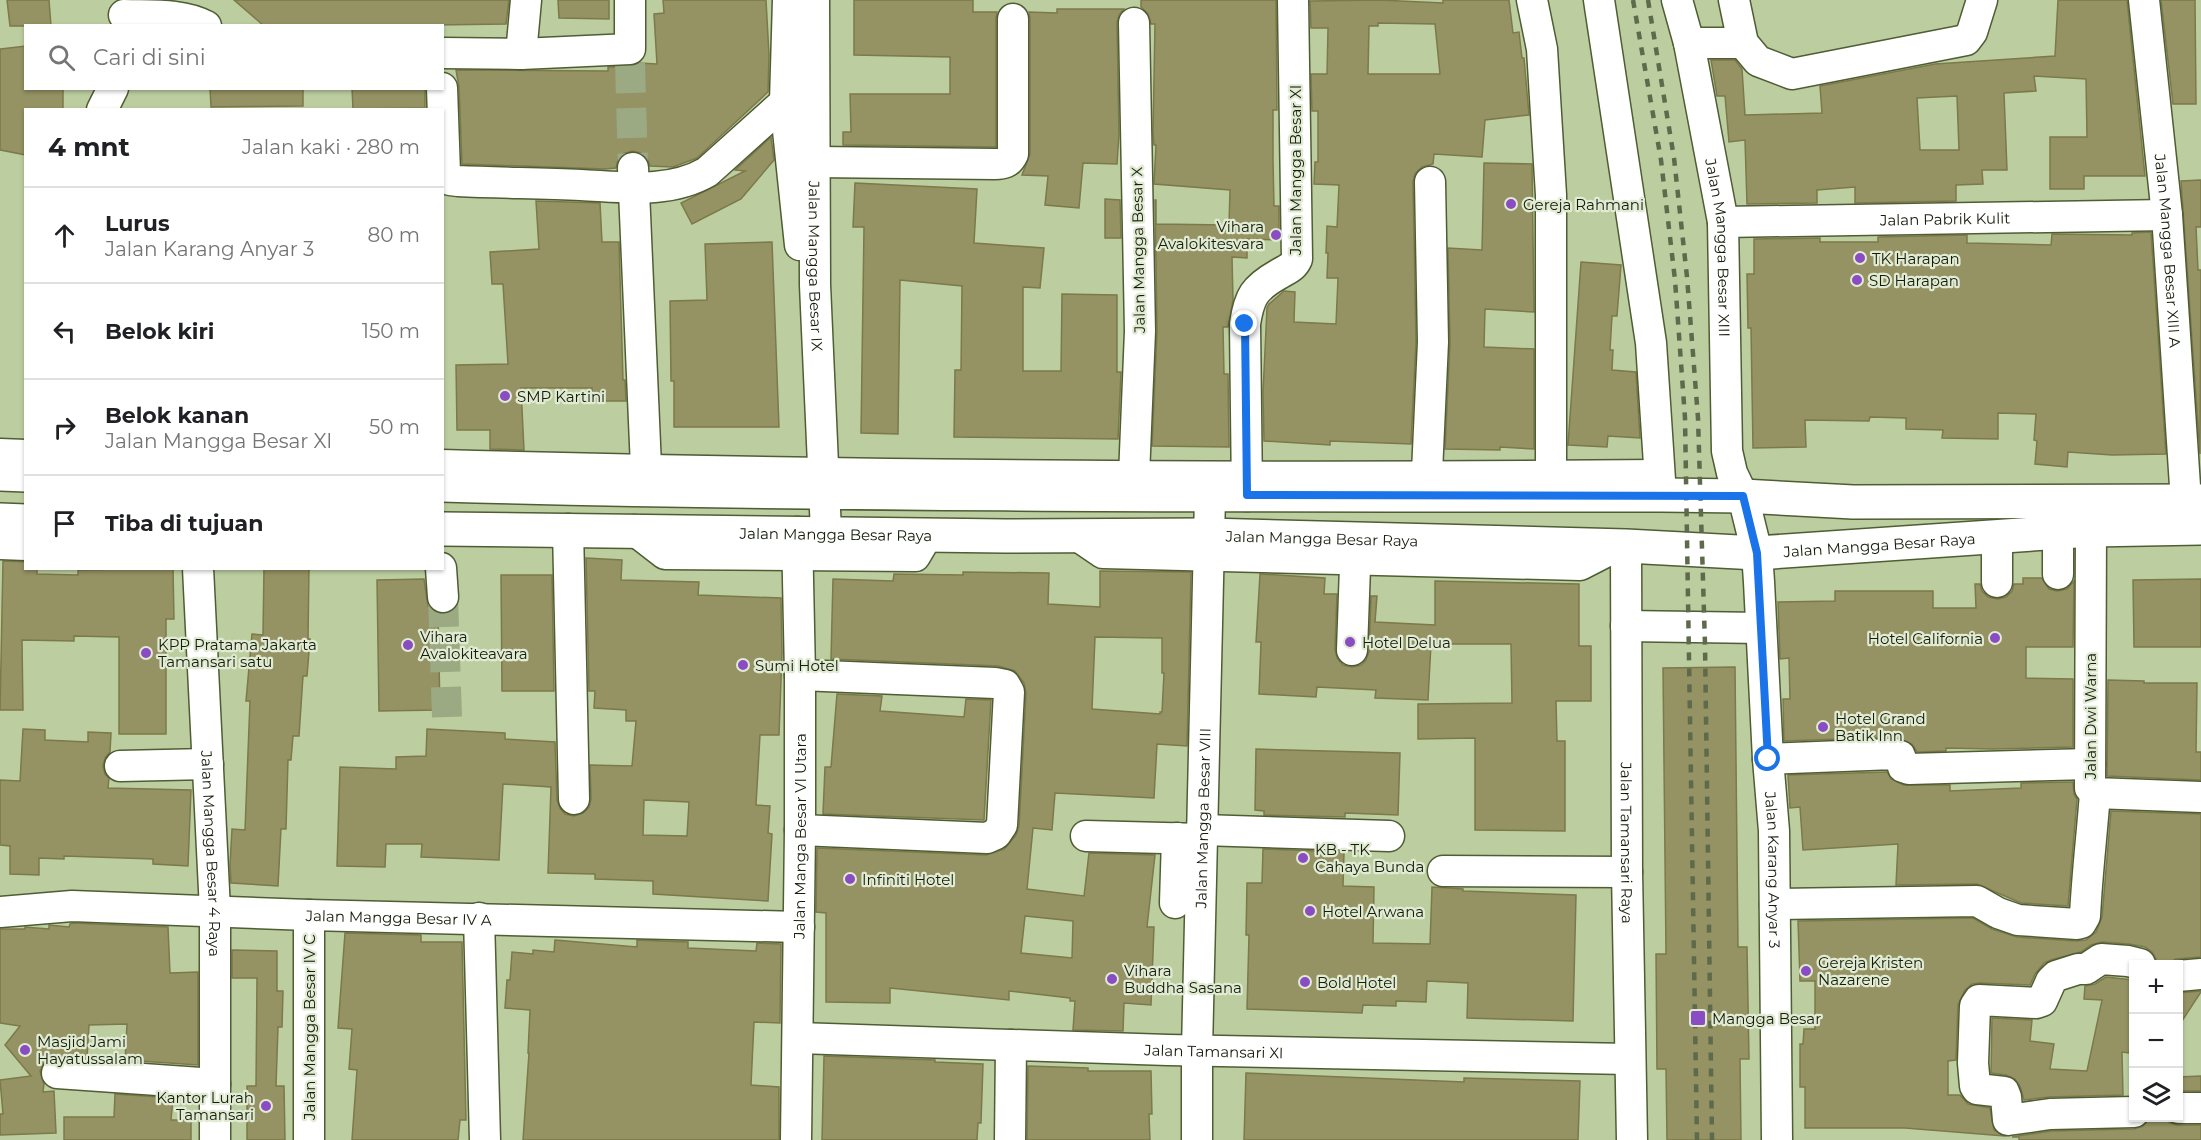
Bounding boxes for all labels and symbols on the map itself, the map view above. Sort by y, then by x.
street label: Jalan Mangga Besar XI [1286,85,1305,256]
street label: Jalan Mangga Besar XIII A [2151,152,2185,349]
street label: Jalan Mangga Besar XIII [1701,156,1735,337]
street label: Jalan Mangga Besar X [1127,167,1149,334]
street label: Jalan Mangga Besar IX [805,180,827,352]
place label: Gereja Rahmani [1523,195,1644,214]
marker: Gereja Rahmani [1504,197,1518,211]
street label: Jalan Pabrik Kulit [1879,208,2010,229]
place label: Vihara Avalokitesvara [1158,217,1264,253]
marker: Vihara Avalokitesvara [1269,228,1283,242]
place label: TK Harapan [1872,249,1960,268]
marker: TK Harapan [1853,251,1867,265]
place label: SD Harapan [1869,271,1959,290]
marker: SD Harapan [1850,273,1864,287]
route end [1231,310,1257,336]
place label: SMP Kartini [517,387,605,406]
marker: SMP Kartini [498,389,512,403]
street label: Jalan Mangga Besar Raya [739,523,932,545]
street label: Jalan Mangga Besar Raya [1224,526,1418,550]
street label: Jalan Mangga Besar Raya [1782,528,1976,561]
place label: Vihara Avalokiteavara [420,627,528,663]
place label: Hotel California [1868,629,1983,648]
marker: Hotel California [1988,631,2002,645]
place label: Hotel Delua [1362,633,1451,652]
place label: KPP Pratama Jakarta Tamansari satu [158,635,317,671]
marker: Hotel Delua [1343,635,1357,649]
marker: Vihara Avalokiteavara [401,638,415,652]
marker: KPP Pratama Jakarta Tamansari satu [139,646,153,660]
street label: Jalan Dwi Warna [2081,653,2100,780]
place label: Sumi Hotel [755,656,839,675]
marker: Sumi Hotel [736,658,750,672]
place label: Hotel Grand Batik Inn [1835,709,1926,745]
marker: Hotel Grand Batik Inn [1816,720,1830,734]
street label: Jalan Mangga Besar VIII [1191,728,1214,909]
street label: Jalan Manga Besar VI Utara [789,733,810,940]
route start [1754,745,1780,771]
street label: Jalan Mangga Besar 4 Raya [198,749,225,957]
street label: Jalan Tamansari Raya [1617,761,1637,924]
street label: Jalan Karang Anyar 3 [1761,790,1785,948]
place label: KB - TK Cahaya Bunda [1315,840,1424,876]
marker: KB - TK Cahaya Bunda [1296,851,1310,865]
place label: Infiniti Hotel [862,870,954,889]
marker: Infiniti Hotel [843,872,857,886]
place label: Hotel Arwana [1322,902,1424,921]
marker: Hotel Arwana [1303,904,1317,918]
street label: Jalan Mangga Besar IV A [304,905,492,929]
street label: Jalan Mangga Besar IV C [300,934,319,1121]
place label: Gereja Kristen Nazarene [1818,953,1923,989]
place label: Vihara Buddha Sasana [1124,961,1242,997]
marker: Gereja Kristen Nazarene [1799,964,1813,978]
marker: Vihara Buddha Sasana [1105,972,1119,986]
place label: Bold Hotel [1317,973,1396,992]
marker: Bold Hotel [1298,975,1312,989]
marker: Mangga Besar [1689,1009,1707,1027]
place label: Mangga Besar [1712,1009,1821,1028]
place label: Masjid Jami Hayatussalam [37,1032,143,1068]
street label: Jalan Tamansari XI [1143,1040,1284,1062]
marker: Masjid Jami Hayatussalam [18,1043,32,1057]
place label: Kantor Lurah Tamansari [156,1088,254,1124]
marker: Kantor Lurah Tamansari [259,1099,273,1113]

